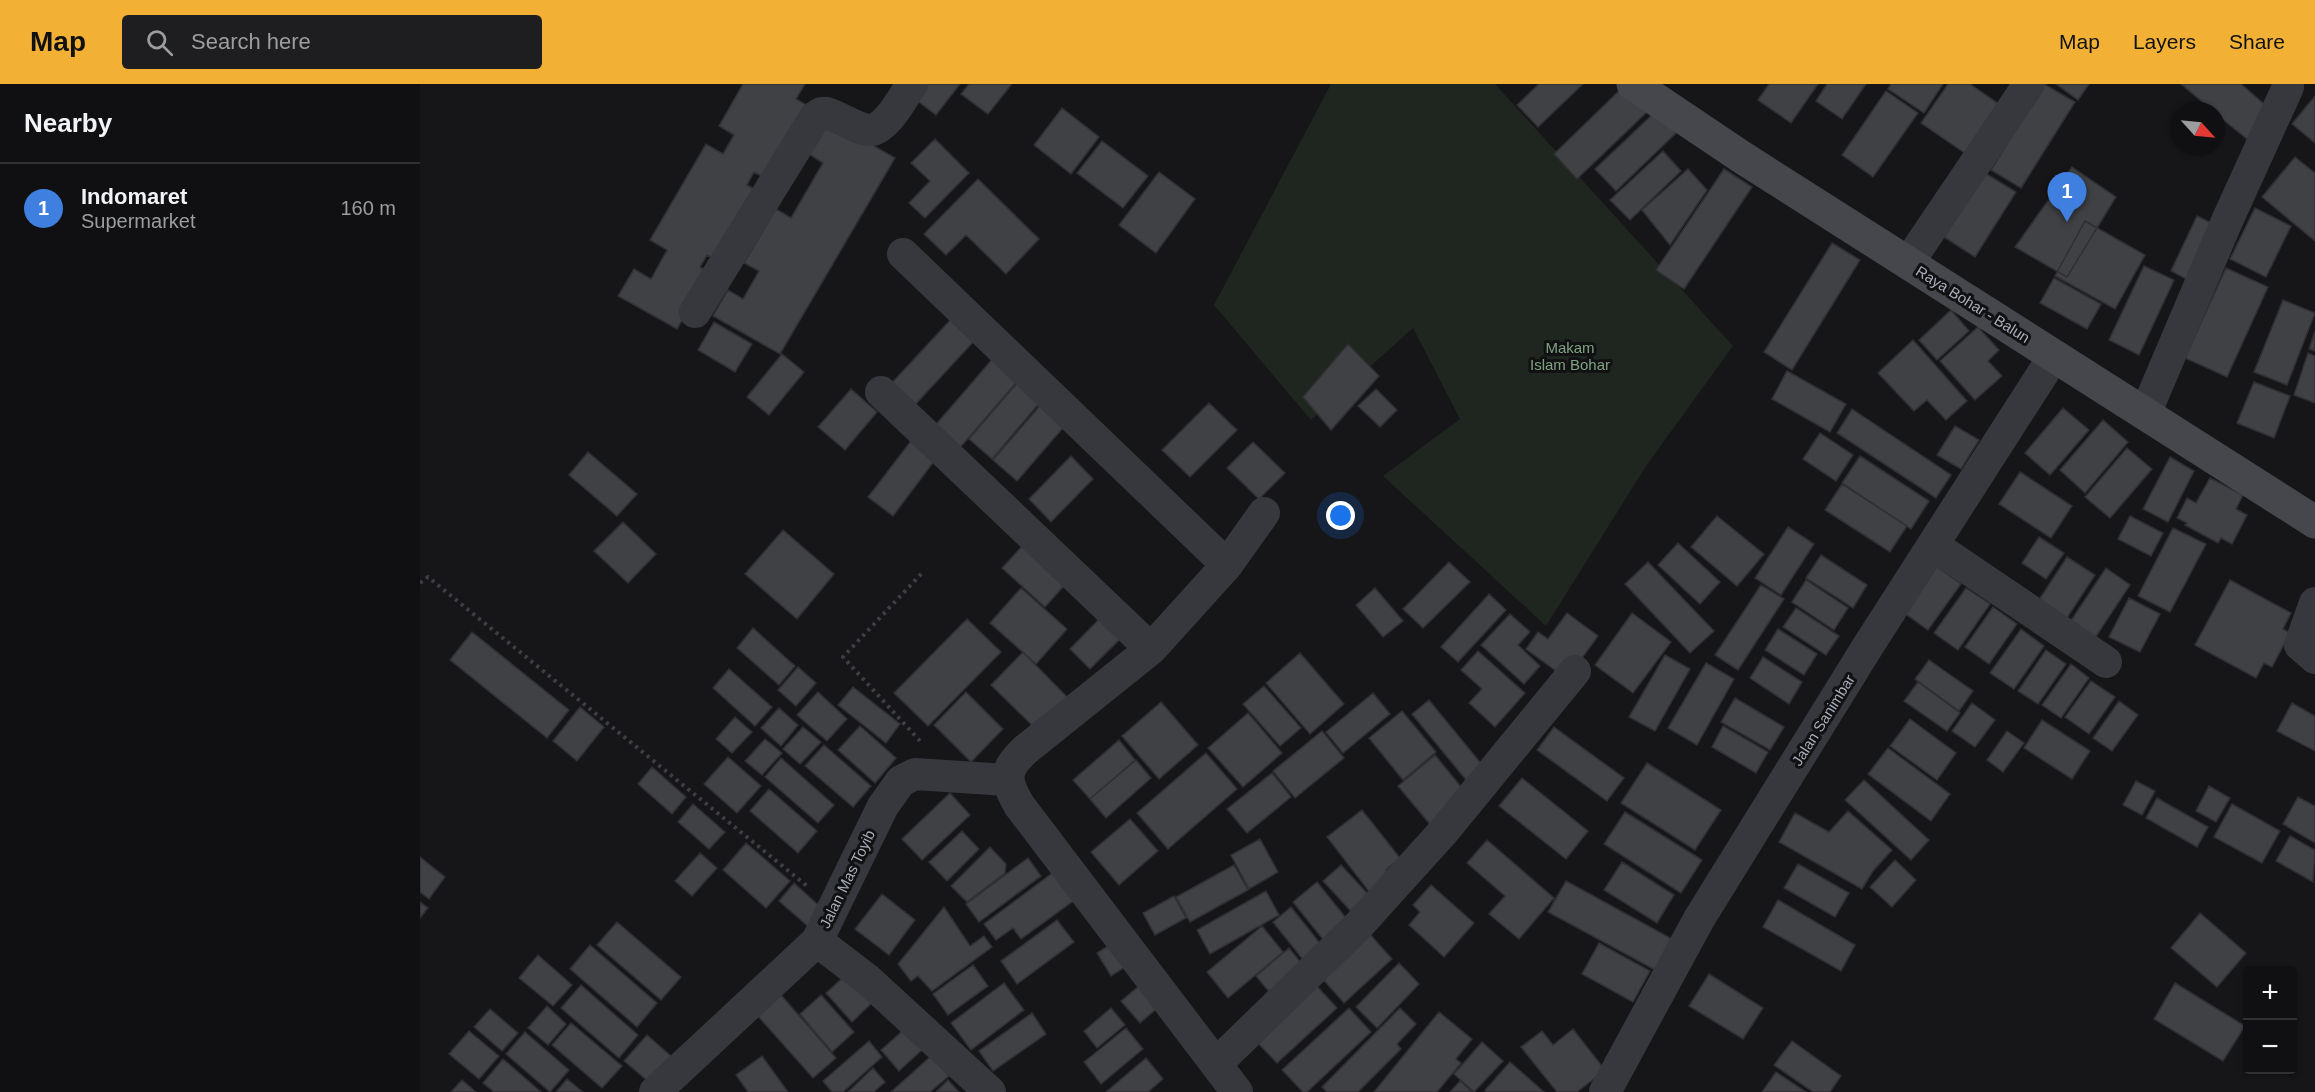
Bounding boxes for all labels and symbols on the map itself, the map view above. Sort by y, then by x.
north arrow [2171,102,2225,156]
pin: 1 [2048,172,2086,222]
street label: Raya Bohar - Balun [1913,262,2033,346]
park label: Makam Islam Bohar [1530,339,1610,373]
your location [1326,501,1355,530]
street label: Jalan Sanimbar [1788,671,1858,769]
street label: Jalan Mas Toyib [816,827,878,931]

